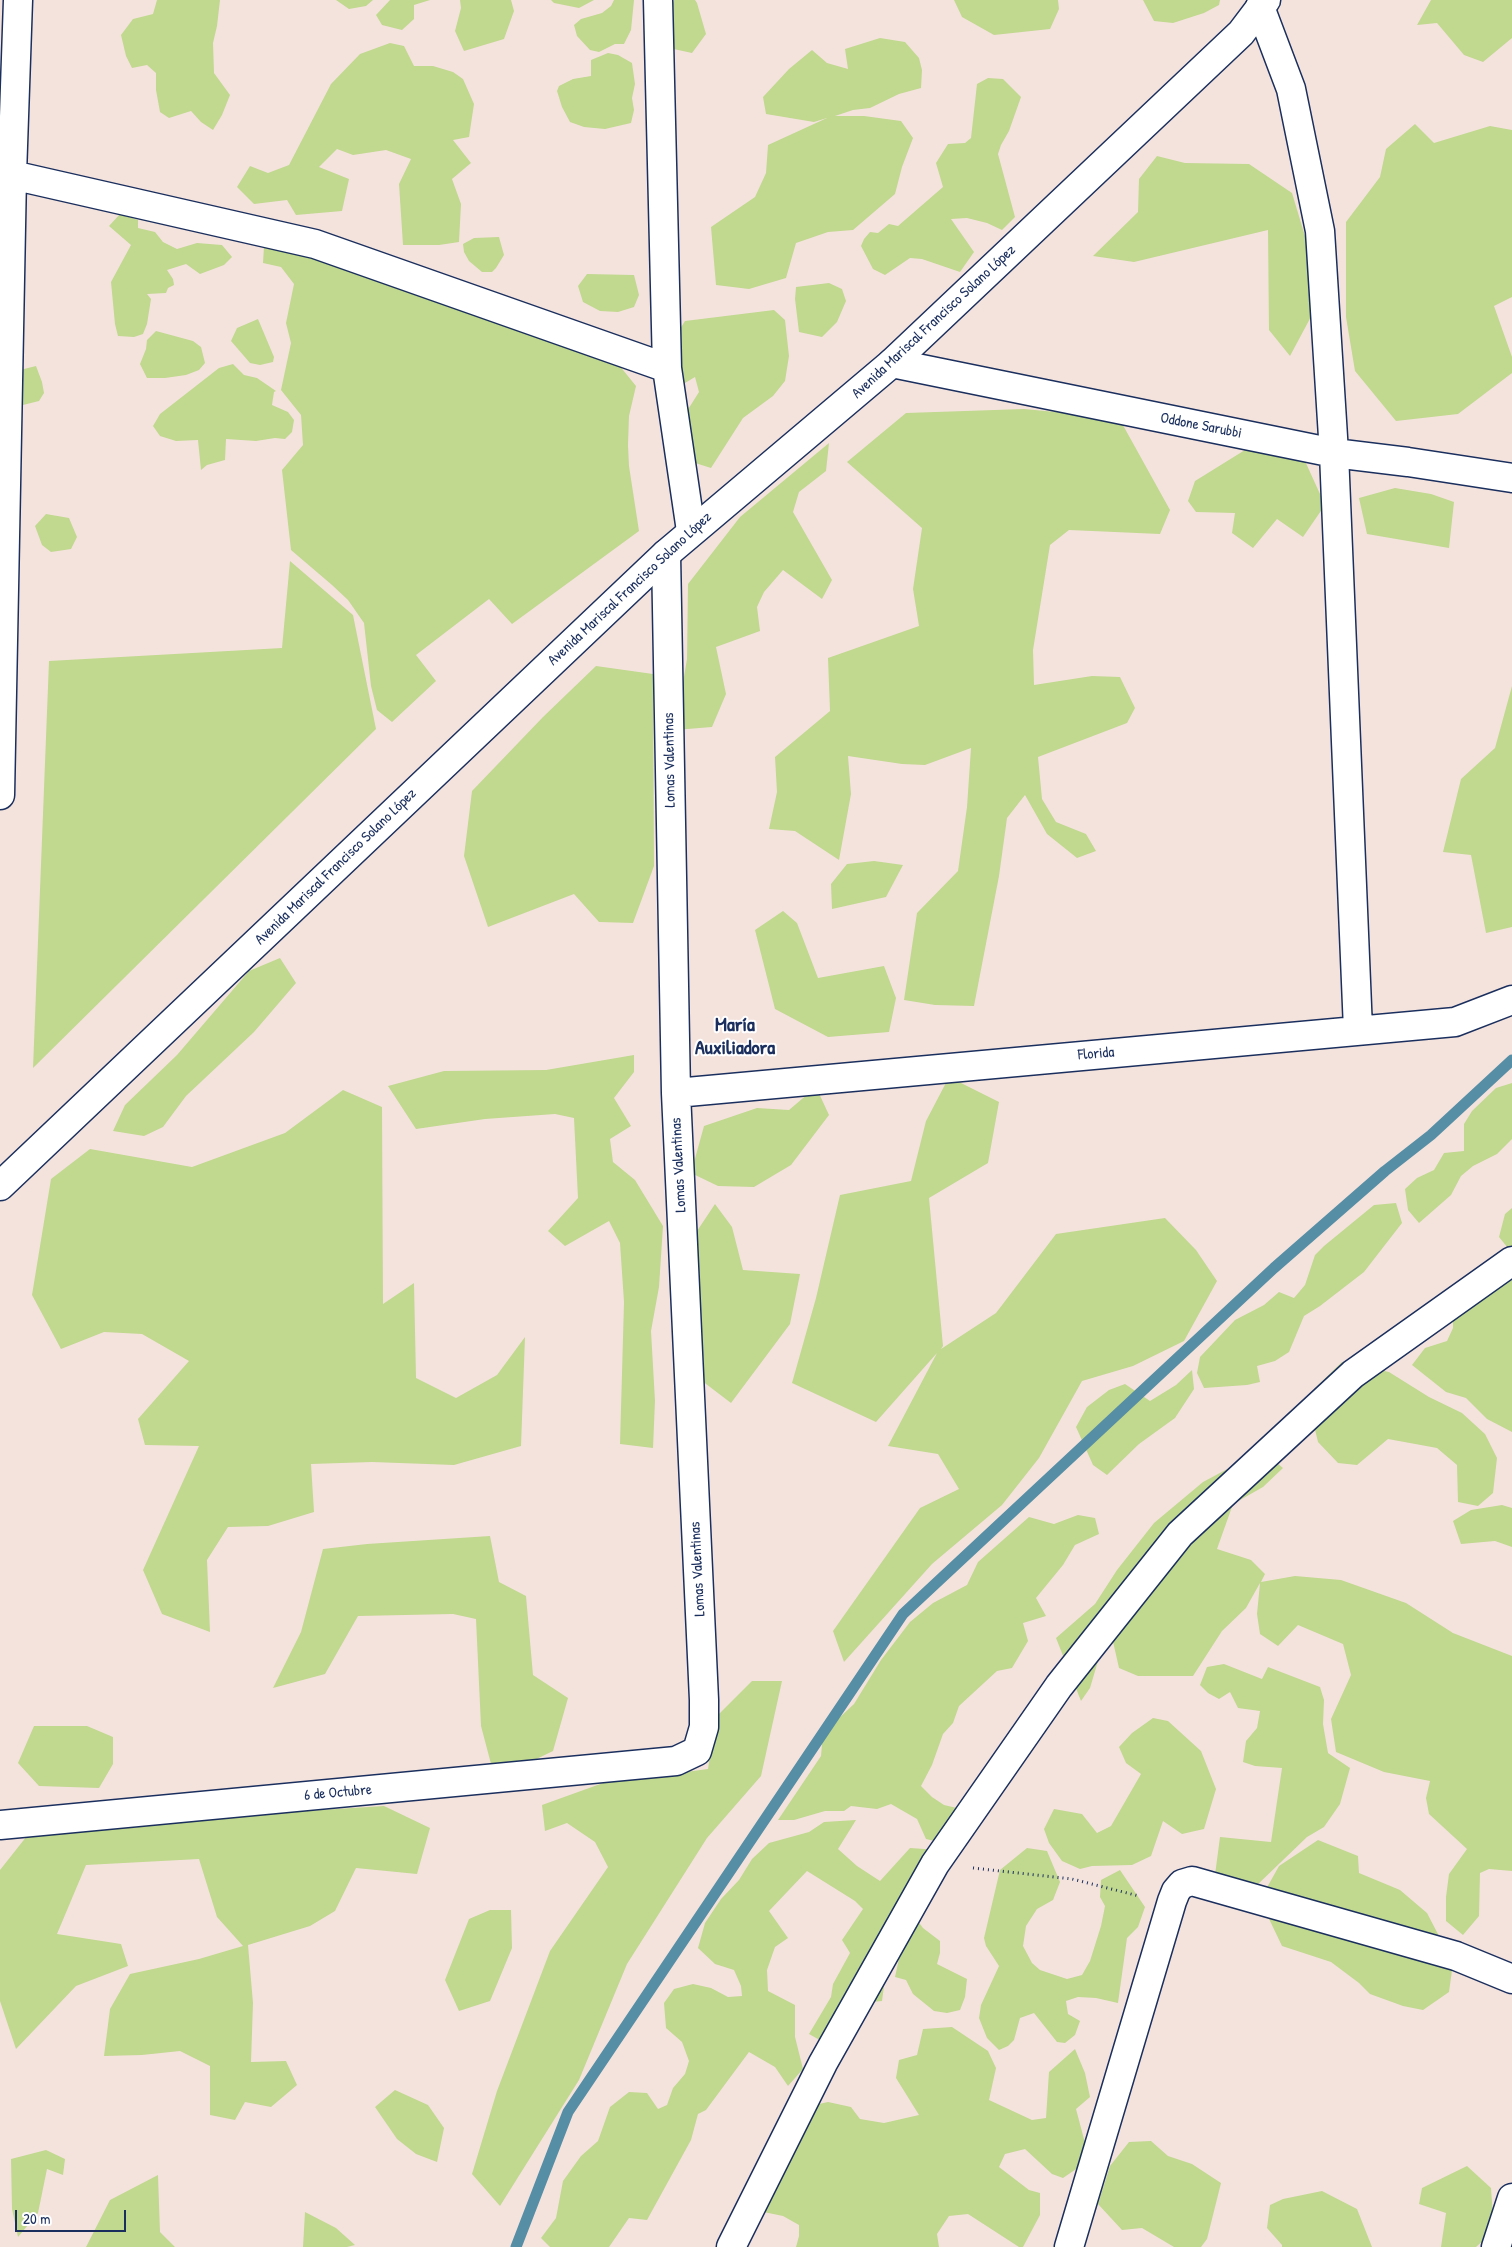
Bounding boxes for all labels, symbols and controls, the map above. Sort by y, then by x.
street label: Avenida Mariscal Francisco Solano López [848,241,1020,403]
street label: Oddone Sarubbi [1159,409,1243,443]
street label: Avenida Mariscal Francisco Solano López [544,508,716,670]
street label: Lomas Valentinas [660,712,680,808]
street label: Avenida Mariscal Francisco Solano López [252,785,420,949]
district label: María Auxiliadora [695,1014,775,1061]
street label: Florida [1077,1043,1115,1065]
street label: Lomas Valentinas [668,1117,690,1213]
street label: Lomas Valentinas [687,1521,709,1617]
street label: 6 de Octubre [303,1781,373,1805]
scale bar [18,2200,129,2232]
text: 20 m [23,2208,50,2229]

